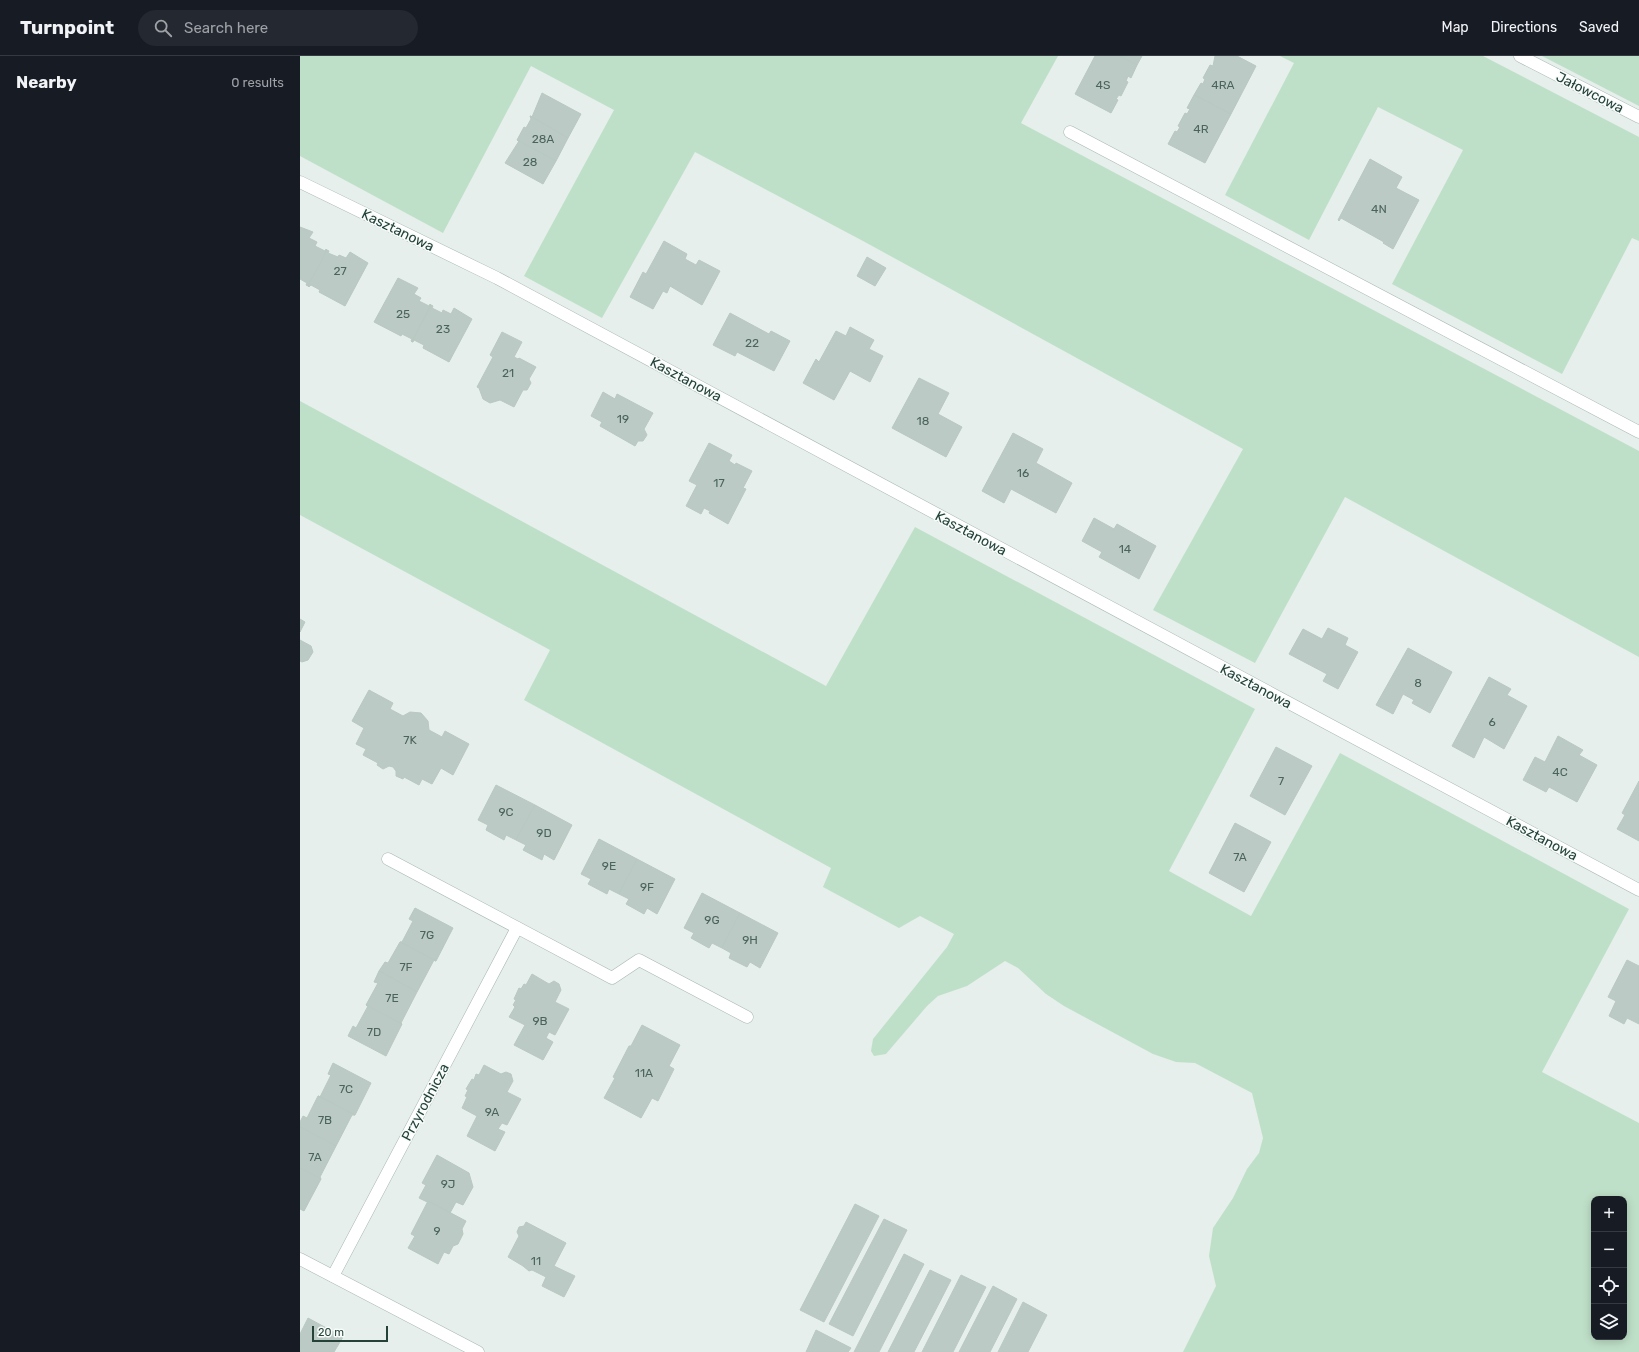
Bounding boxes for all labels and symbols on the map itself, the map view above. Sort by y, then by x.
street label: Jałowcowa [1553,68,1626,117]
house number: 4S [1096,78,1110,92]
house number: 4RA [1211,78,1235,92]
house number: 4R [1193,122,1209,136]
house number: 28A [532,132,554,146]
house number: 28 [523,155,537,169]
house number: 4N [1371,202,1387,216]
street label: Kasztanowa [359,206,437,255]
house number: 27 [333,264,347,278]
house number: 25 [396,307,410,321]
house number: 23 [436,322,450,336]
house number: 22 [745,336,759,350]
street label: Kasztanowa [647,353,724,405]
house number: 21 [502,366,514,380]
house number: 19 [617,412,629,426]
house number: 18 [917,414,929,428]
house number: 16 [1017,466,1029,480]
house number: 17 [713,476,725,490]
street label: Kasztanowa [932,507,1009,559]
house number: 14 [1119,542,1132,556]
street label: Kasztanowa [1217,660,1294,712]
house number: 8 [1414,676,1422,690]
house number: 6 [1488,715,1496,729]
house number: 7K [403,733,417,747]
house number: 4C [1552,765,1568,779]
house number: 7 [1278,774,1284,788]
house number: 9C [498,805,514,819]
street label: Kasztanowa [1503,812,1580,864]
house number: 9D [536,826,552,840]
house number: 7A [1233,850,1247,864]
house number: 9E [602,859,616,873]
house number: 9F [640,880,654,894]
house number: 9G [704,913,720,927]
house number: 7G [420,928,434,942]
house number: 9H [742,933,758,947]
house number: 7F [399,960,413,974]
house number: 7E [385,991,399,1005]
house number: 9B [532,1014,548,1028]
house number: 7D [367,1025,381,1039]
street label: Przyrodnicza [398,1061,453,1144]
house number: 11A [635,1066,653,1080]
house number: 7C [339,1082,353,1096]
house number: 9A [485,1105,499,1119]
house number: 7B [318,1113,332,1127]
house number: 7A [308,1150,322,1164]
house number: 9J [441,1177,455,1191]
house number: 9 [433,1224,441,1238]
house number: 11 [531,1254,541,1268]
scale bar [312,1324,388,1343]

